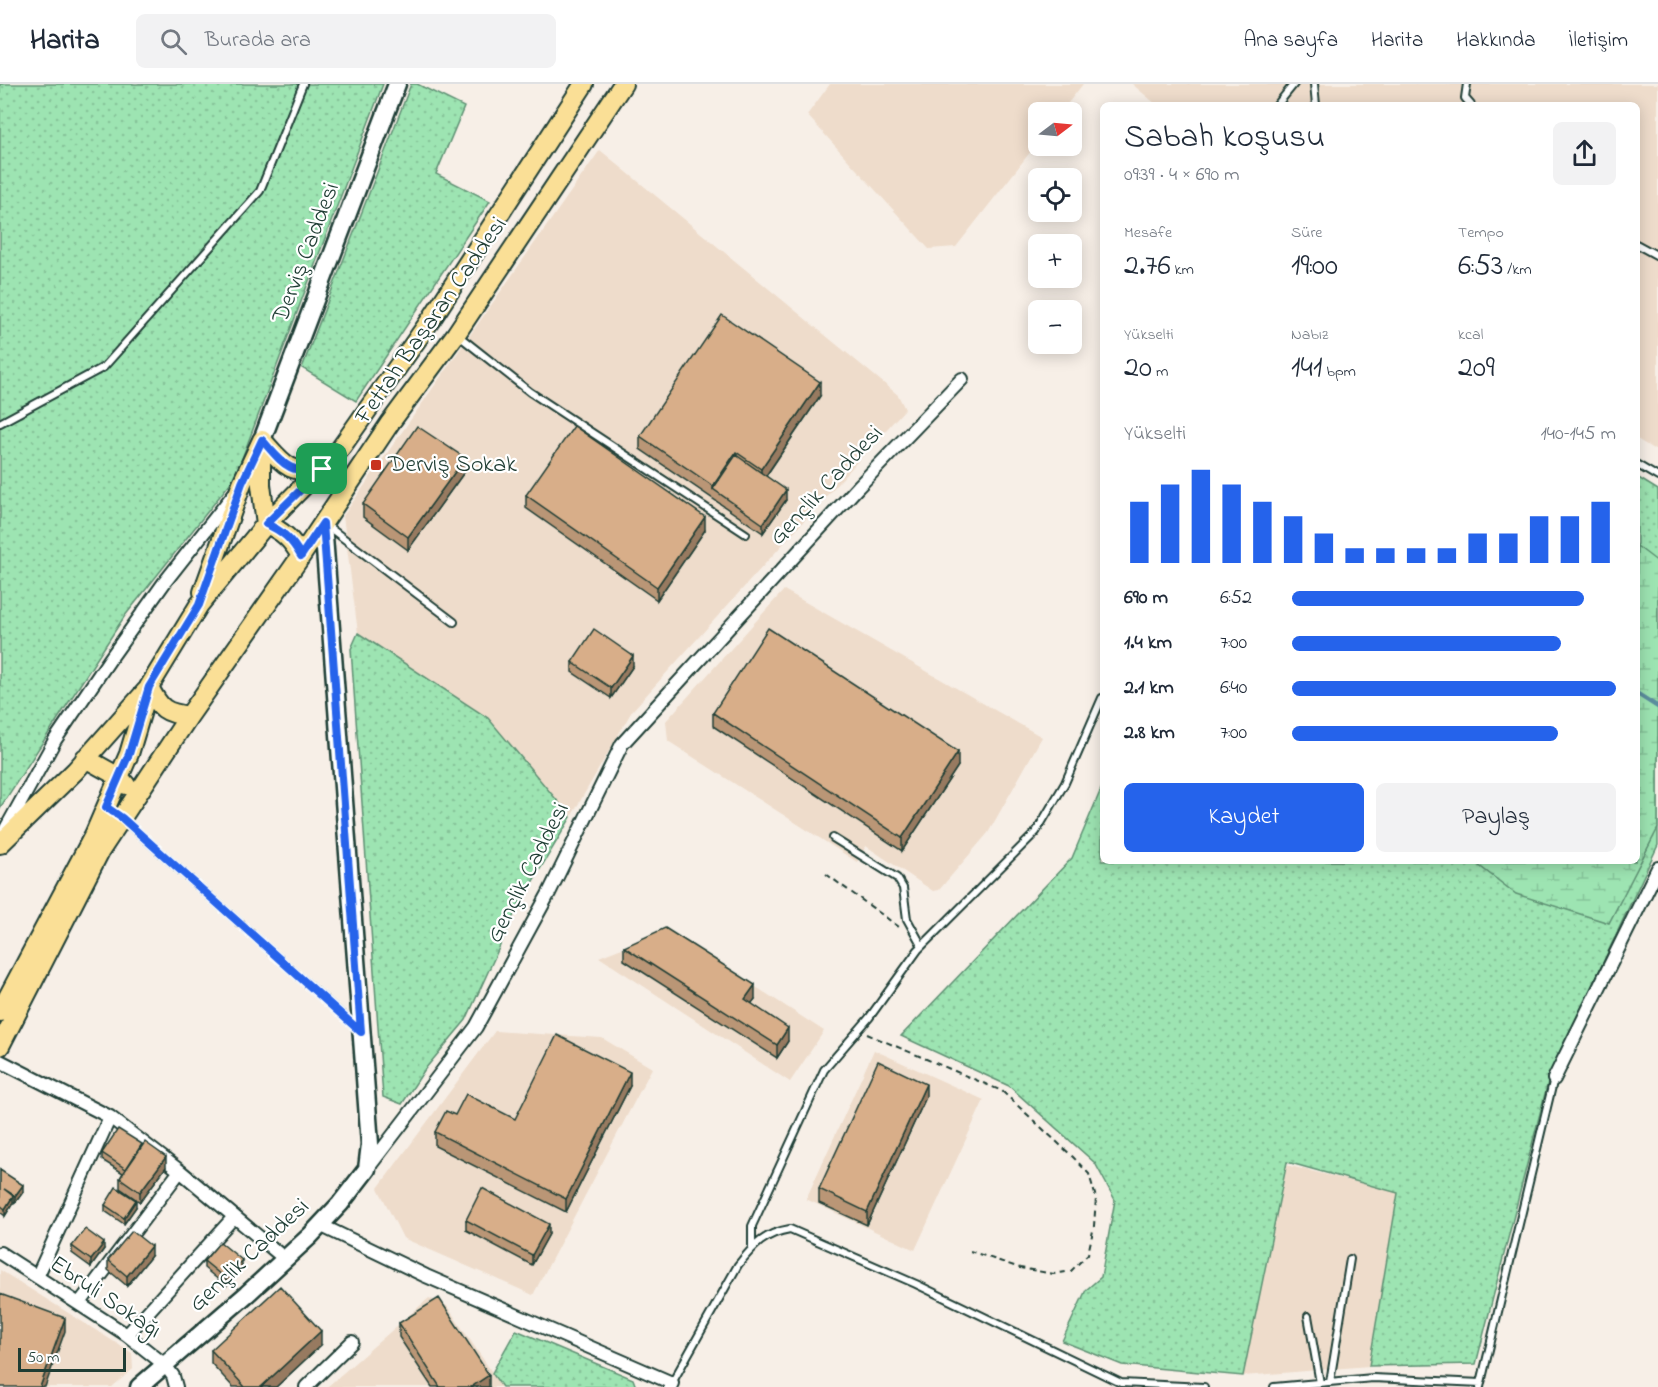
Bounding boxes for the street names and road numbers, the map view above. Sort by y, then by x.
street label: Derviş Caddesi [264,178,350,329]
street label: Fettah Başaran Caddesi [347,210,517,432]
street label: Gençlik Caddesi [762,418,892,554]
street label: Gençlik Caddesi [479,797,579,949]
street label: Gençlik Caddesi [182,1191,318,1321]
street label: Ebruli Sokağı [42,1248,168,1348]

